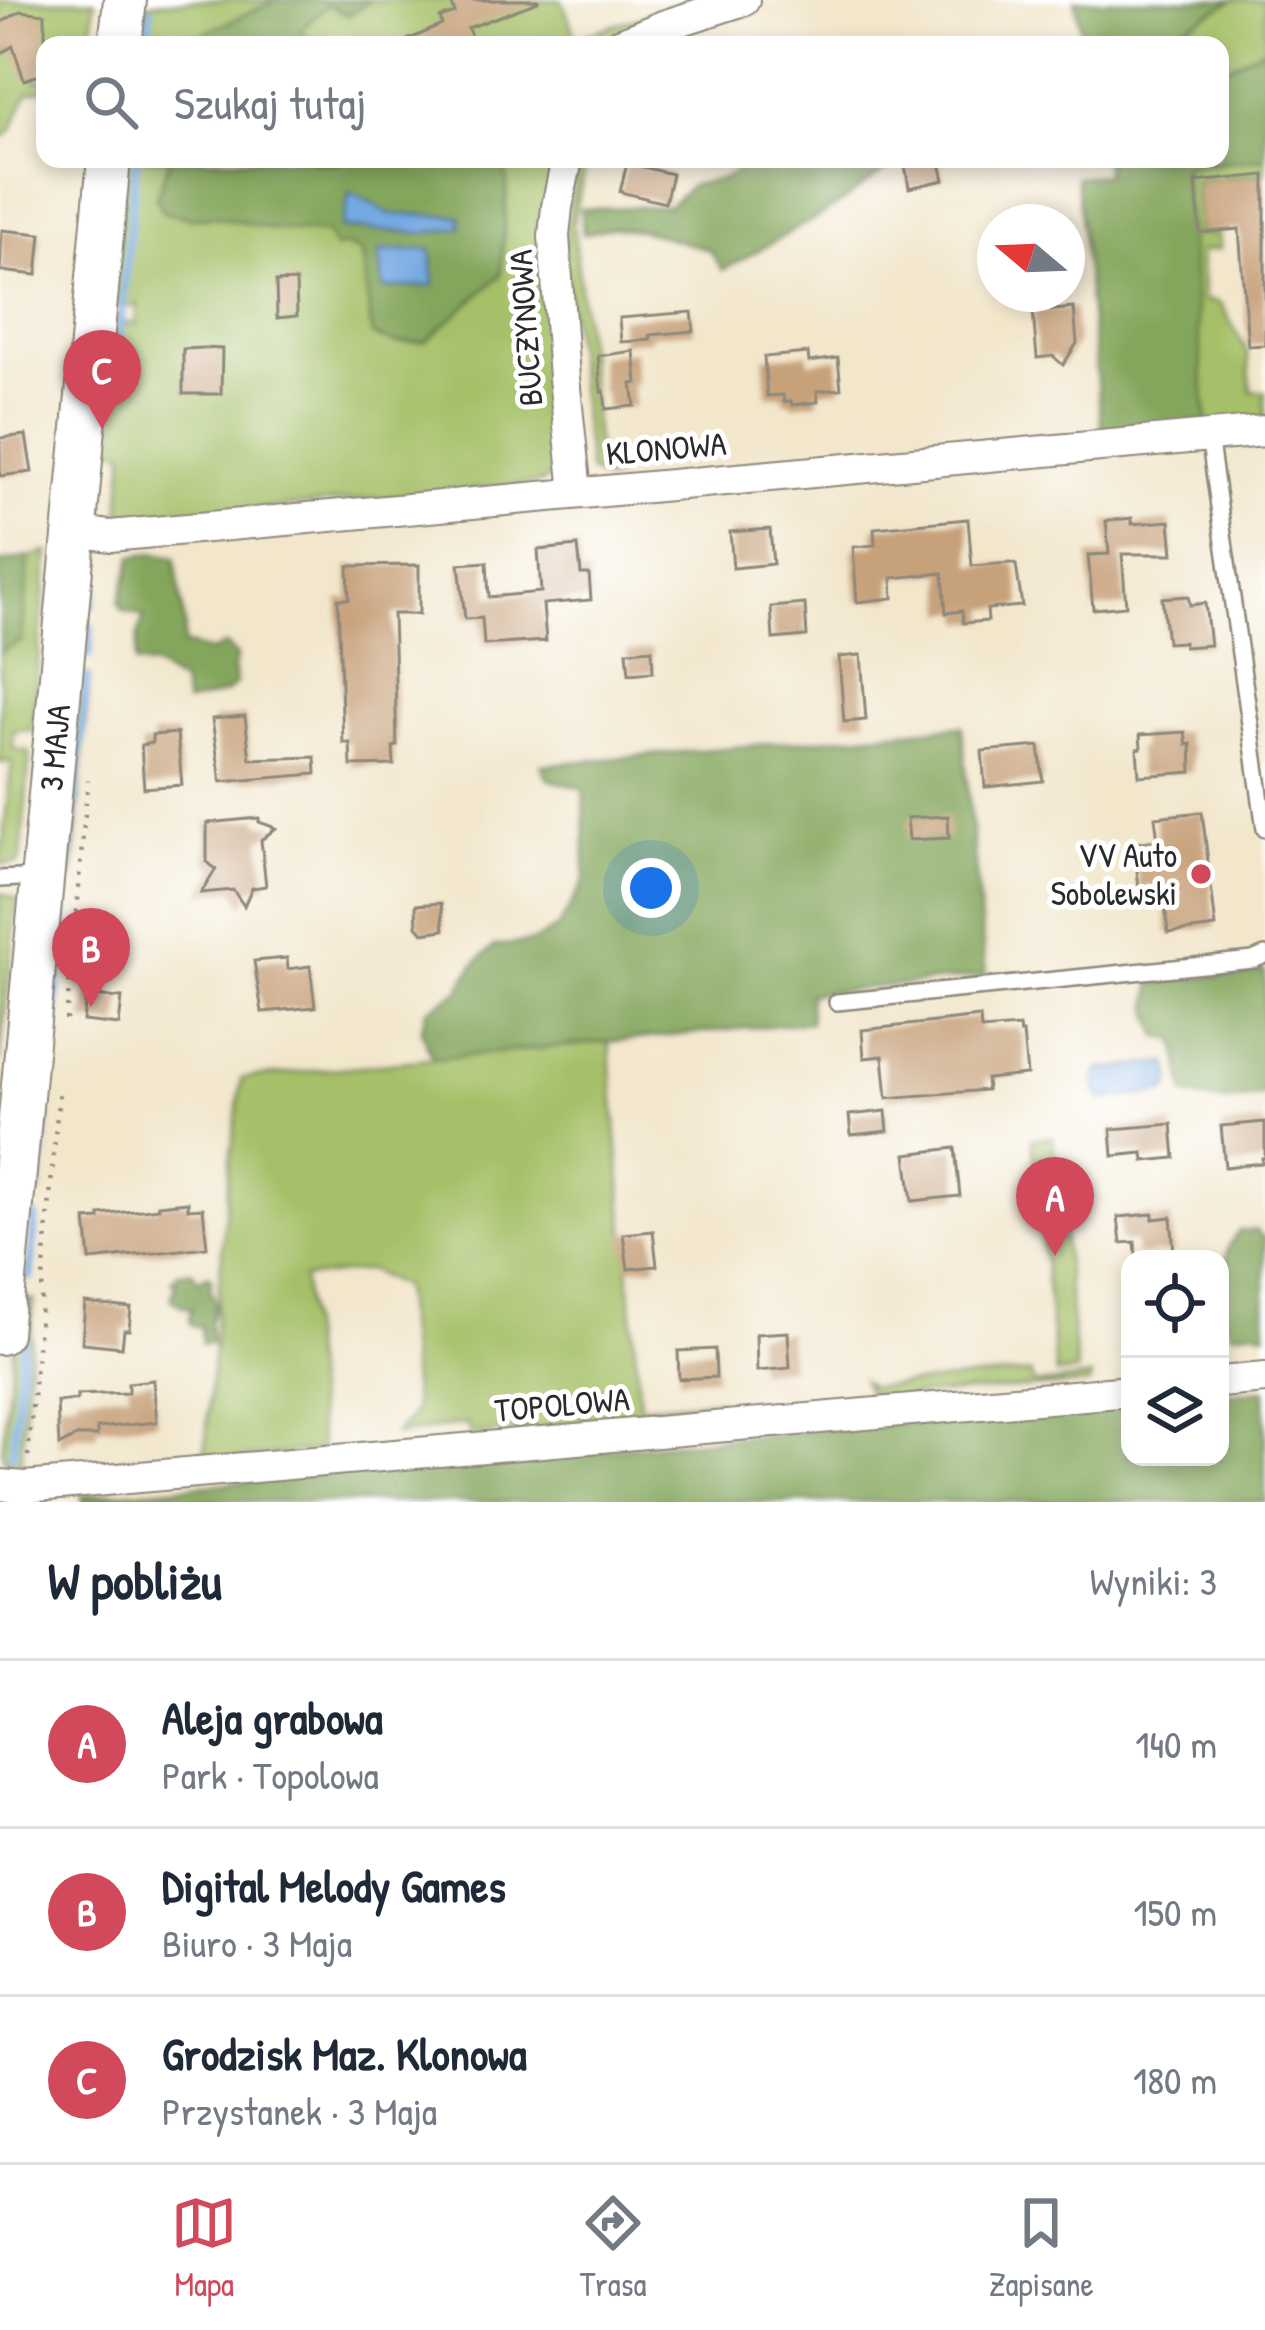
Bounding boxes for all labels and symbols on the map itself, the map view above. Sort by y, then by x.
north arrow [977,204,1085,312]
street label: BUCZYNOWA [498,248,552,408]
pin: C [63,330,141,429]
street label: KLONOWA [604,421,728,475]
street label: 3 MAJA [28,702,80,793]
place label: VV Auto Sobolewski [1051,833,1177,915]
your location [621,858,681,918]
marker: VV Auto Sobolewski [1188,861,1214,887]
pin: B [52,908,130,1007]
pin: A [1016,1157,1094,1256]
street label: TOPOLOWA [493,1376,631,1432]

